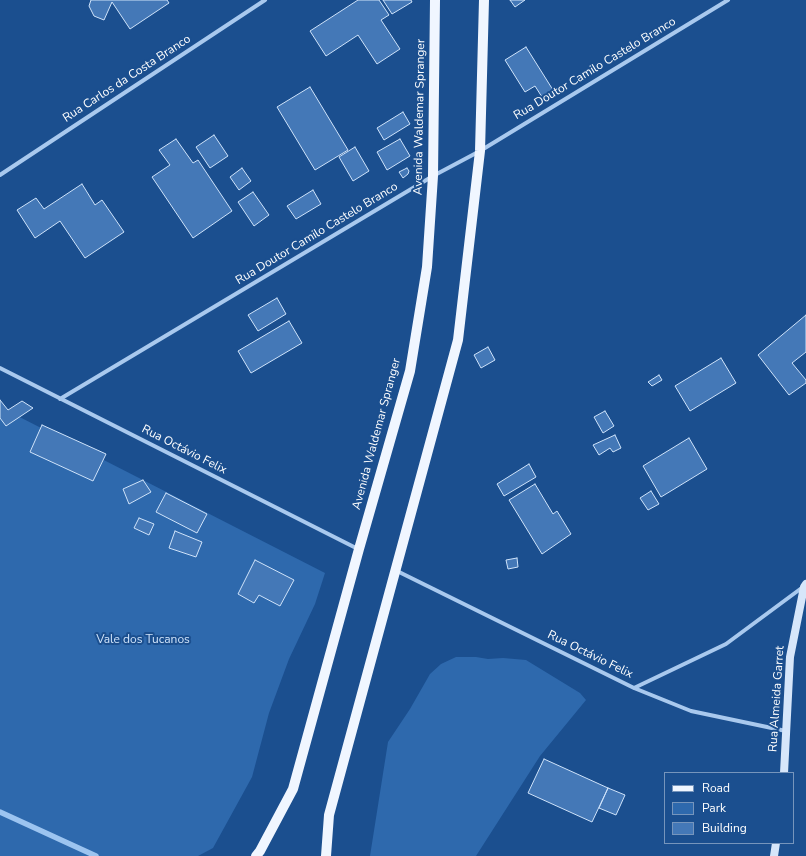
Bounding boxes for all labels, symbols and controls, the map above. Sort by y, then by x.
street label: Rua Doutor Camilo Castelo Branco [511,15,679,123]
street label: Rua Carlos da Costa Branco [60,32,194,126]
street label: Avenida Waldemar Spranger [411,39,429,195]
street label: Rua Doutor Camilo Castelo Branco [233,180,401,288]
street label: Avenida Waldemar Spranger [350,357,404,511]
street label: Rua Octávio Felix [139,422,229,478]
street label: Rua Octávio Felix [545,628,635,682]
park label: Vale dos Tucanos [96,633,190,647]
street label: Rua Almeida Garret [766,645,788,753]
legend [664,772,794,844]
text: Road [702,780,730,796]
text: Park [702,800,726,816]
text: Building [702,820,747,836]

